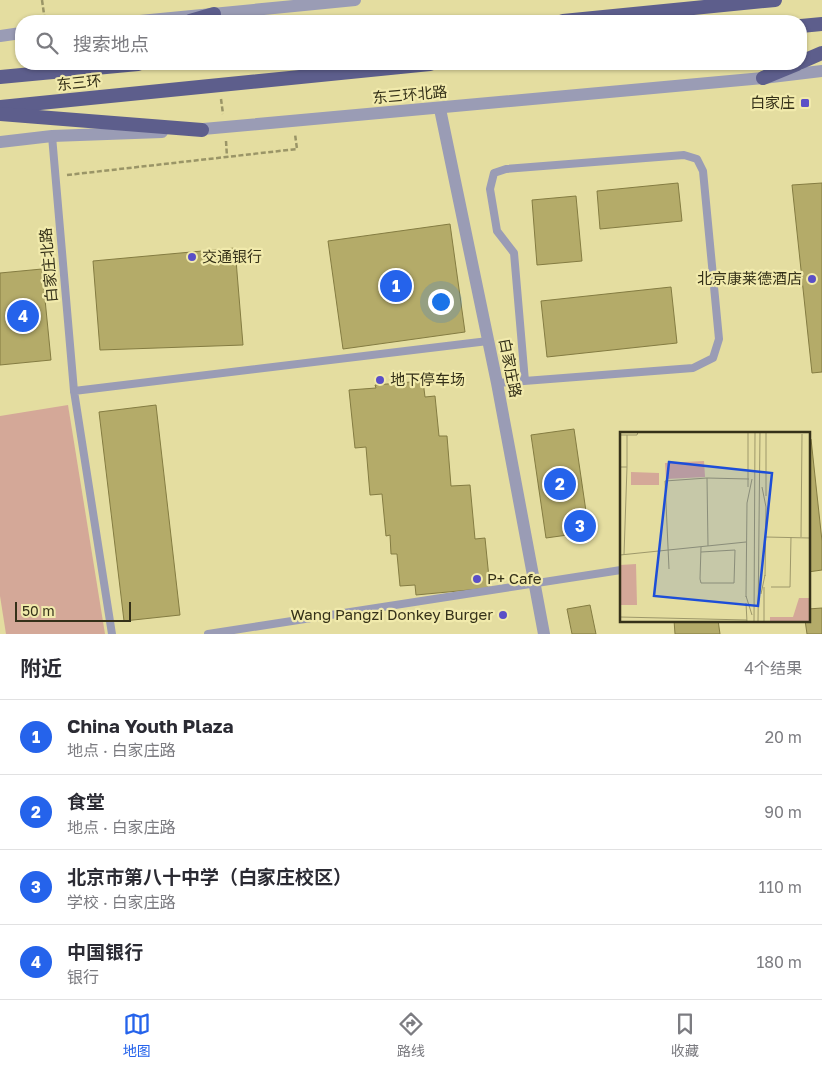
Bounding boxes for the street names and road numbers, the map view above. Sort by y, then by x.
street label: 东三环 [56,71,102,93]
street label: 东三环北路 [372,82,448,106]
street label: 白家庄北路 [36,227,60,303]
street label: 白家庄路 [496,337,526,399]

